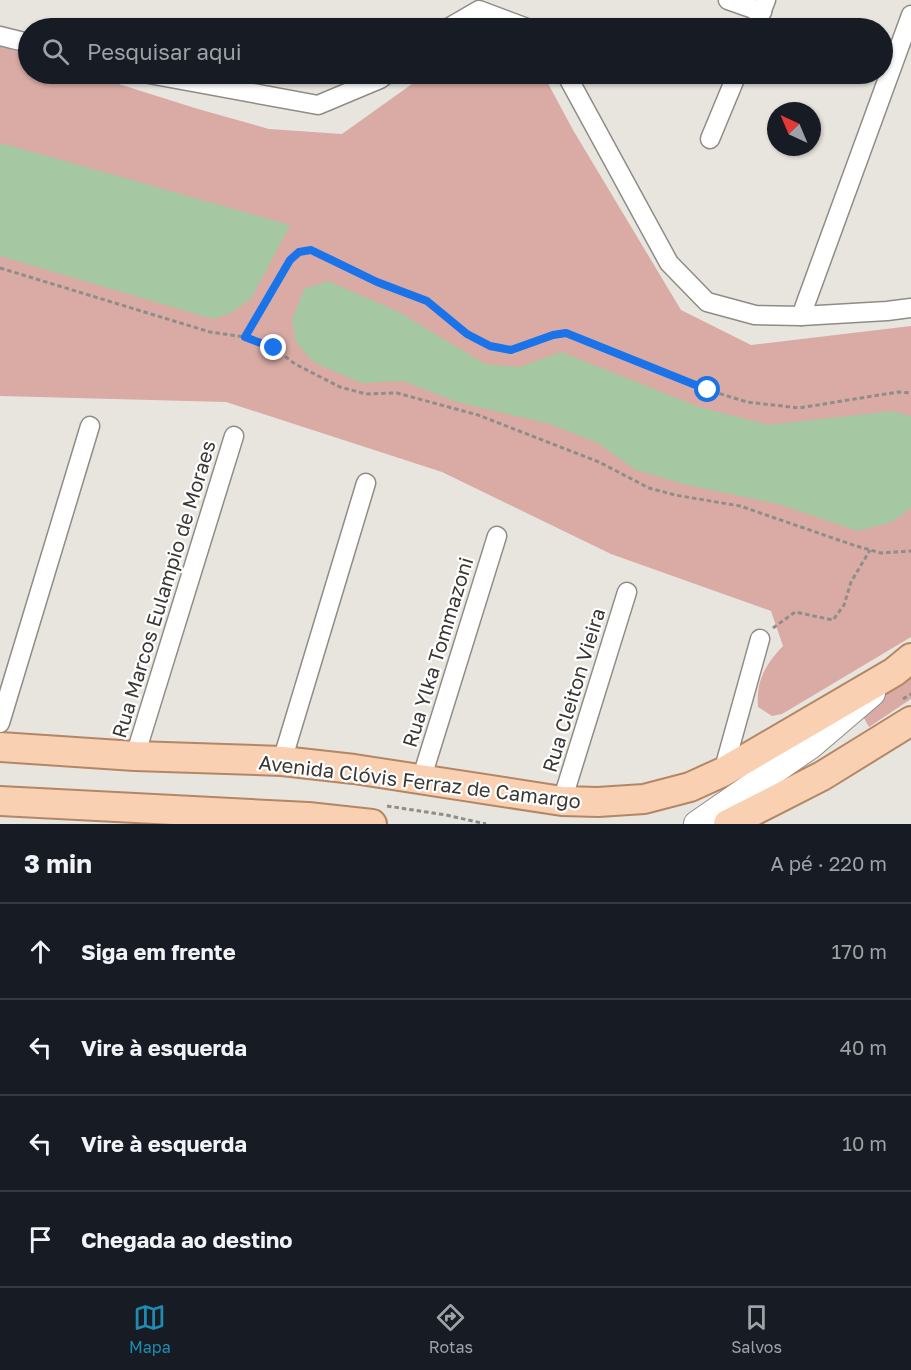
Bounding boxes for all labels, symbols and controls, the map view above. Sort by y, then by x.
search box [18,18,893,84]
icon: search [39,35,72,68]
text: Pesquisar aqui [87,38,242,65]
north arrow [767,102,821,156]
route end [260,334,286,360]
route start [694,376,720,402]
street label: Rua Marcos Eulampio de Moraes [106,437,220,741]
street label: Rua Ylka Tommazoni [397,554,477,750]
street label: Rua Cleiton Vieira [537,605,609,775]
street label: Avenida Clóvis Ferraz de Camargo [258,749,582,813]
text: 3 min [24,848,92,879]
text: A pé · 220 m [770,851,887,875]
icon: ahead [24,935,57,968]
text: Siga em frente [81,938,236,965]
text: 170 m [832,939,887,963]
icon: left [24,1031,57,1064]
text: Vire à esquerda [81,1034,247,1061]
text: 40 m [840,1035,887,1059]
icon: left [24,1127,57,1160]
text: Vire à esquerda [81,1130,247,1157]
text: 10 m [842,1131,887,1155]
icon: arrive [24,1223,57,1256]
text: Chegada ao destino [81,1226,293,1253]
tab: Mapa [129,1301,171,1357]
tab: Rotas [429,1301,473,1357]
tab: Salvos [731,1301,782,1357]

